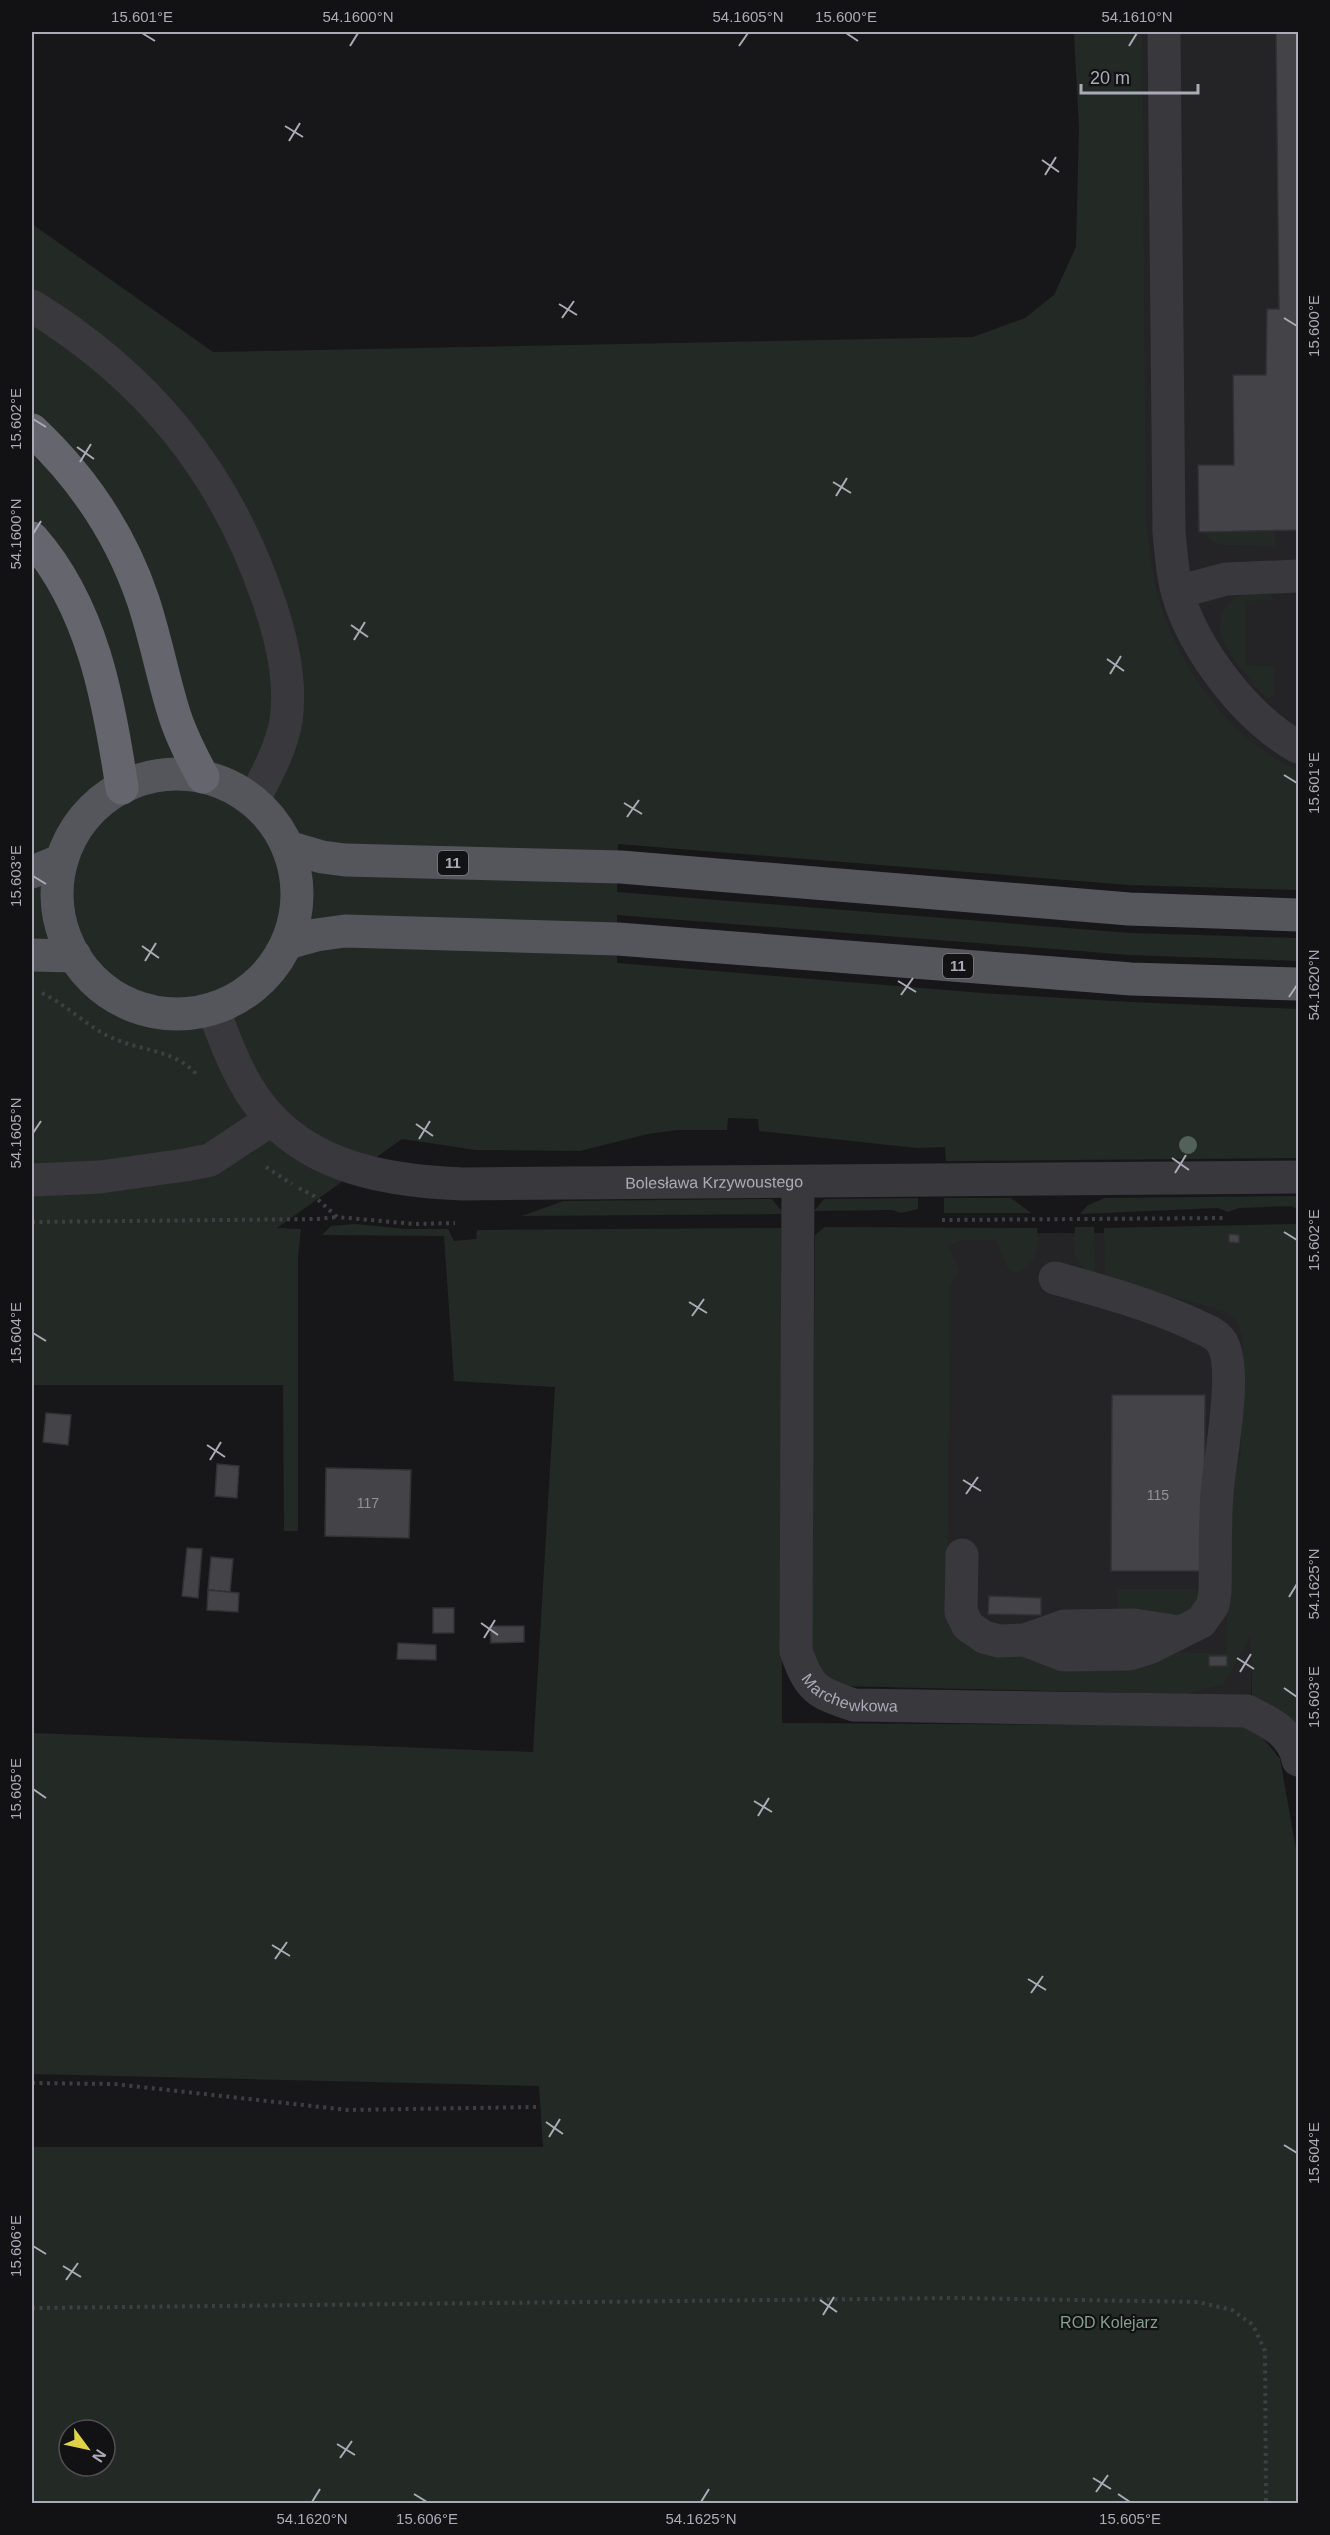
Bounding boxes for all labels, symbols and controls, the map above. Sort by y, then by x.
text: 15.601°E [111,8,173,25]
text: 54.1600°N [322,8,394,25]
text: 54.1605°N [712,8,784,25]
text: 15.600°E [815,8,877,25]
text: 54.1610°N [1101,8,1173,25]
scale bar [1081,57,1198,95]
text: 20 m [1090,68,1130,88]
text: 15.600°E [1305,295,1322,357]
text: 15.602°E [7,388,24,450]
text: 54.1600°N [7,498,24,570]
text: 15.601°E [1305,752,1322,814]
text: 15.603°E [7,845,24,907]
road number: 11 [438,851,468,875]
text: 54.1620°N [1305,949,1322,1021]
road number: 11 [943,954,973,978]
text: 54.1605°N [7,1097,24,1169]
street label: Bolesława Krzywoustego [625,1173,803,1192]
text: 15.602°E [1305,1209,1322,1271]
text: 15.604°E [7,1302,24,1364]
house number: 115 [1147,1487,1169,1503]
house number: 117 [357,1495,379,1511]
text: 54.1625°N [1305,1548,1322,1620]
text: 15.603°E [1305,1666,1322,1728]
street label: Marchewkowa [798,1670,898,1715]
text: 15.605°E [7,1758,24,1820]
text: 15.604°E [1305,2122,1322,2184]
text: 15.606°E [7,2215,24,2277]
park label: ROD Kolejarz [1060,2314,1158,2331]
north arrow [57,2418,117,2478]
text: N [89,2446,109,2465]
text: 54.1620°N [276,2510,348,2527]
text: 15.606°E [396,2510,458,2527]
text: 54.1625°N [665,2510,737,2527]
text: 15.605°E [1099,2510,1161,2527]

